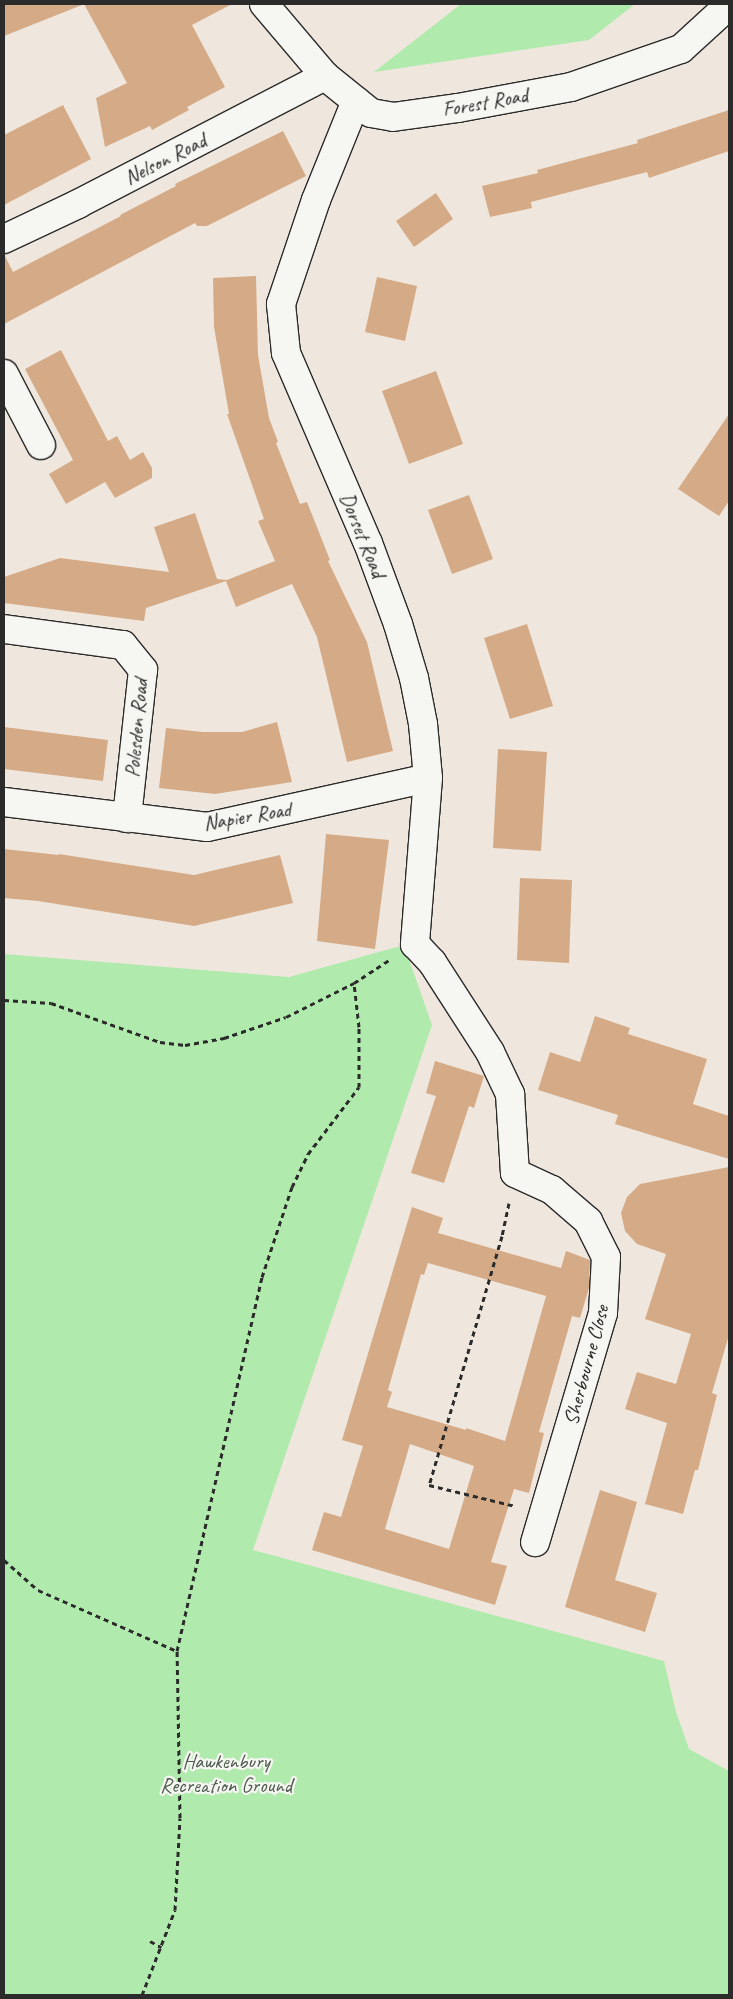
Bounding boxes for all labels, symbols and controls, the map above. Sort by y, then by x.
street label: Forest Road [441,82,529,122]
street label: Nelson Road [120,128,210,190]
street label: Dorset Road [335,489,391,581]
street label: Polesden Road [119,678,153,778]
street label: Napier Road [201,796,293,836]
street label: Sherbourne Close [558,1302,614,1428]
park label: Hawkenbury Recreation Ground [160,1748,292,1798]

